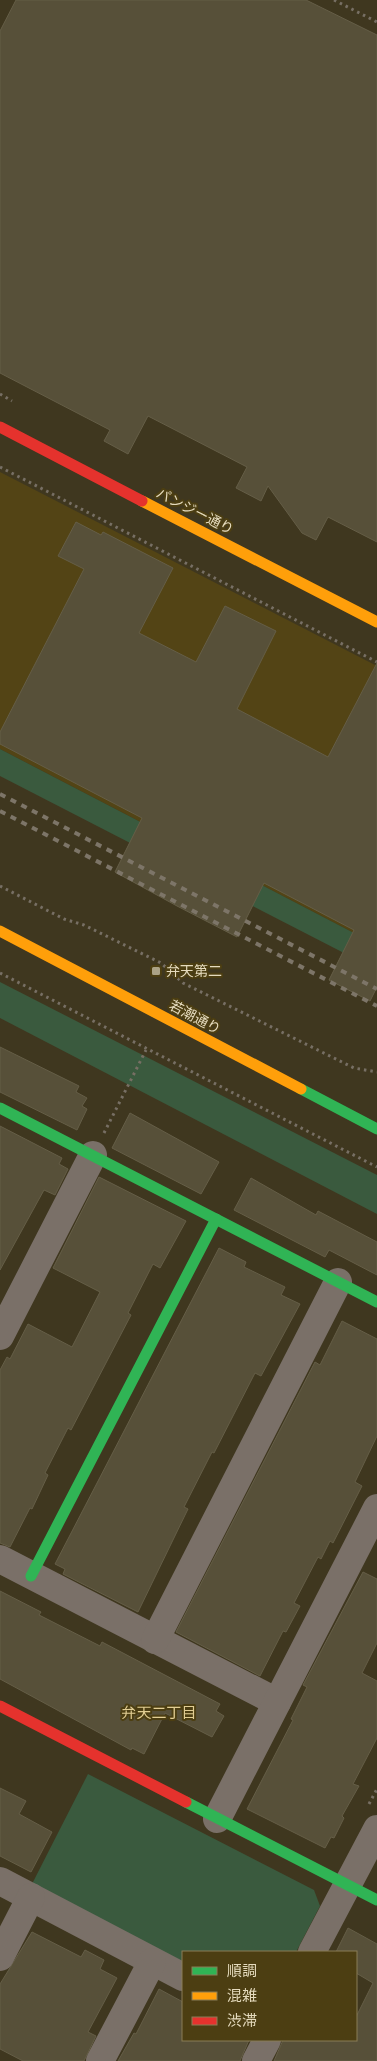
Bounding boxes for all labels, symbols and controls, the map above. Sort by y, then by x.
street label: パンジー通り [154,486,236,537]
place label: 弁天第二 [166,963,222,979]
marker: 弁天第二 [150,965,162,977]
street label: 若潮通り [167,998,223,1037]
district label: 弁天二丁目 [121,1705,197,1721]
legend [182,1951,357,2041]
text: 順調 [227,1964,257,1979]
text: 混雑 [227,1988,257,2004]
text: 渋滞 [227,2013,257,2029]

